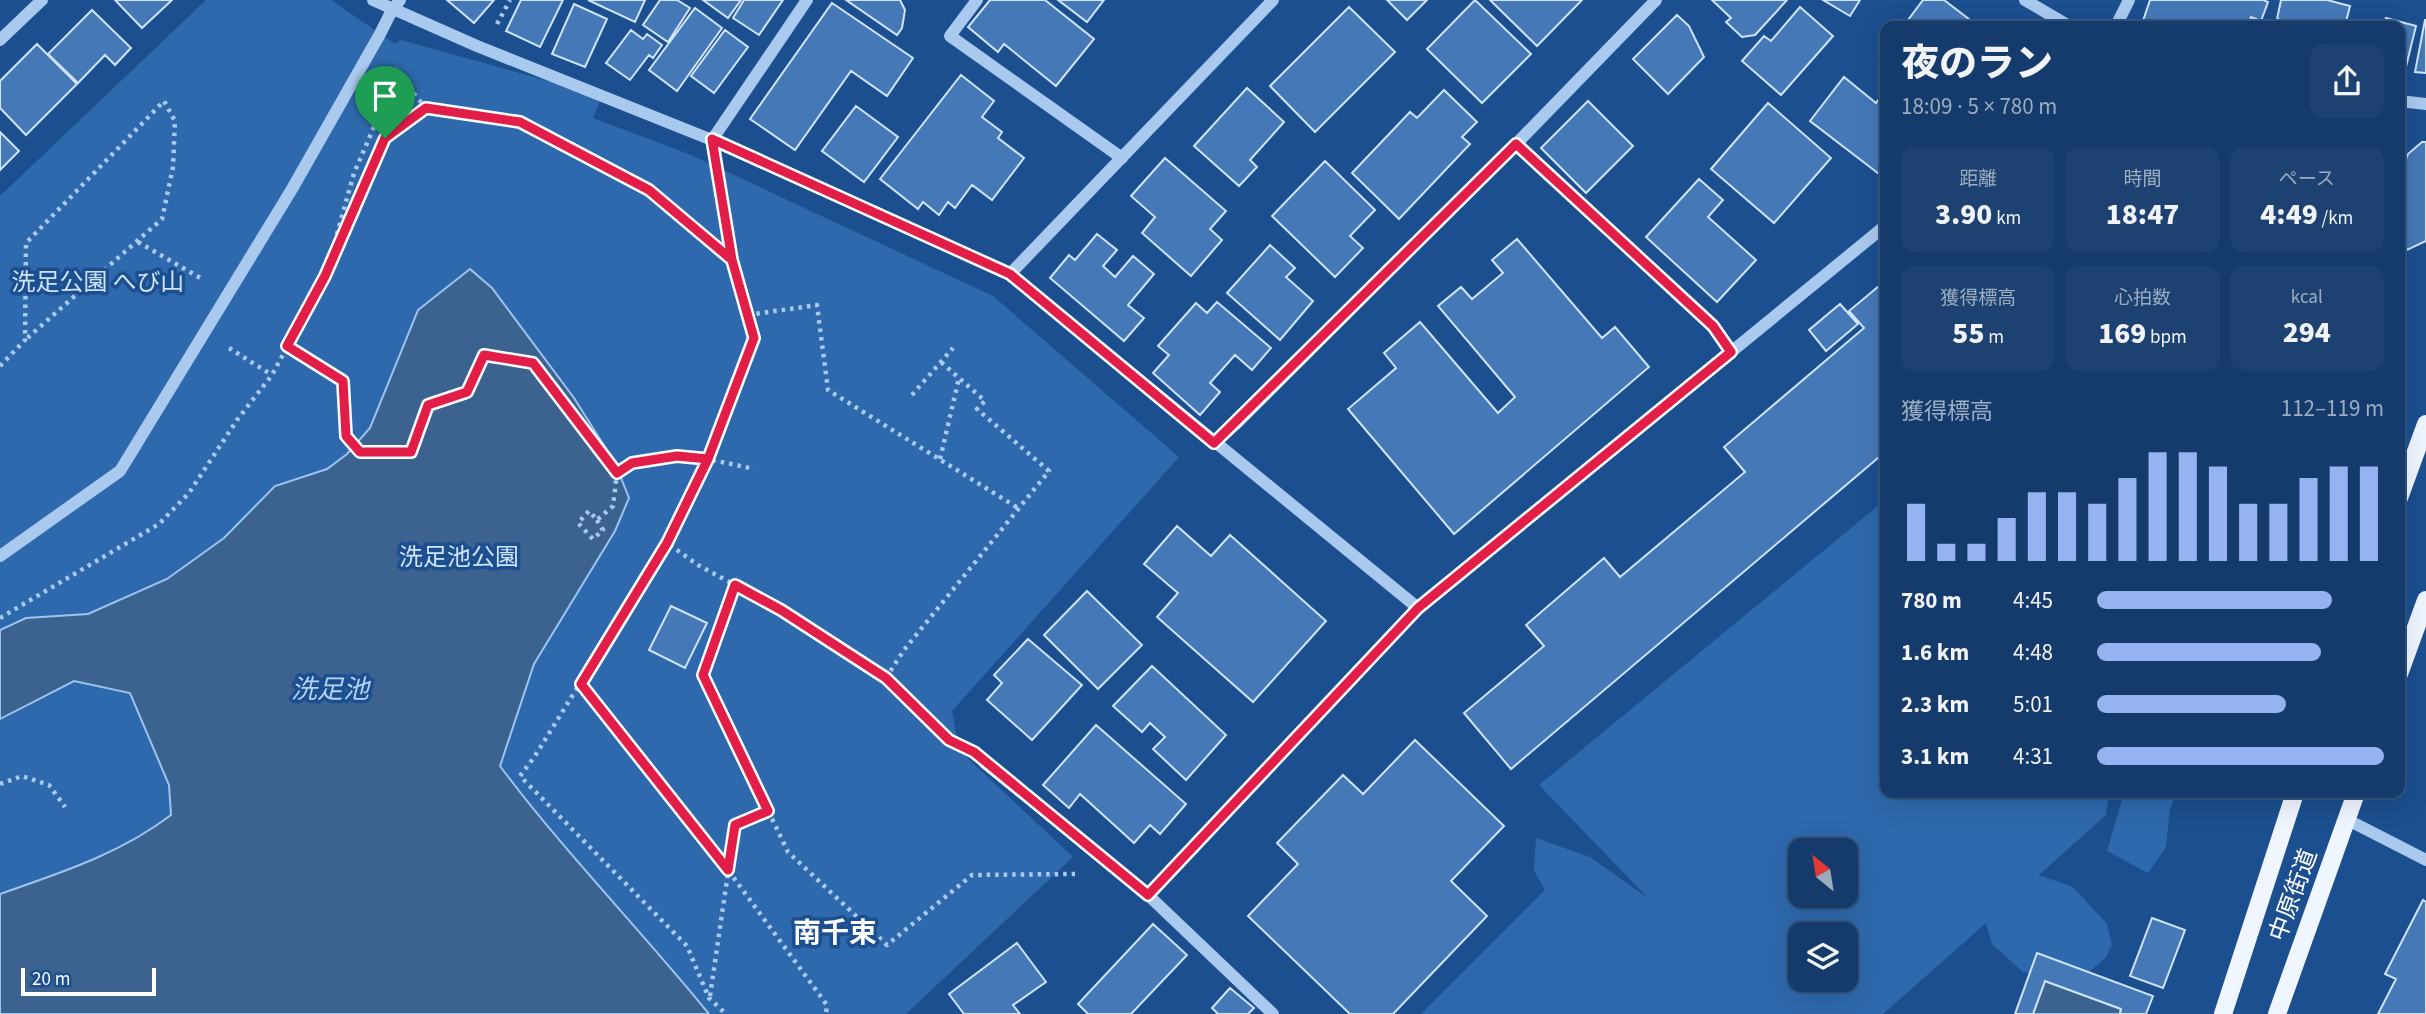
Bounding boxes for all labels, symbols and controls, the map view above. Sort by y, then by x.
text: 夜のラン [1901,37,2053,91]
button: share [2310,44,2384,118]
pin [355,66,415,138]
icon: arrive [366,77,404,115]
text: 18:09 · 5 × 780 m [1901,90,2057,123]
text: 距離 [1959,166,1997,193]
text: 時間 [2123,166,2162,193]
text: ペース [2279,166,2335,193]
text: 3.90 [1935,193,1992,236]
text: 18:47 [2106,193,2179,236]
text: 4:49 [2260,193,2318,236]
text: km [1992,205,2021,232]
text: /km [2318,205,2353,232]
park label: 洗足公園 へび山 [12,265,184,300]
text: kcal [2291,284,2323,311]
text: 獲得標高 [1940,285,2016,312]
text: 心拍数 [2114,285,2171,312]
text: 294 [2283,311,2331,354]
text: 55 [1952,312,1984,355]
text: 169 [2098,312,2146,355]
text: m [1984,324,2004,351]
text: bpm [2146,324,2187,351]
text: 112–119 m [2281,392,2384,425]
text: 獲得標高 [1901,395,1993,428]
park label: 洗足池公園 [399,540,519,575]
text: 780 m [1901,584,1962,617]
text: 4:45 [2013,584,2053,617]
text: 1.6 km [1901,636,1969,669]
text: 4:48 [2013,636,2053,669]
water label: 洗足池 [291,671,372,708]
text: 2.3 km [1901,688,1969,721]
text: 5:01 [2013,688,2053,721]
text: 3.1 km [1901,740,1969,773]
text: 4:31 [2013,740,2053,773]
north arrow [1788,838,1858,908]
map controls [1788,838,1858,992]
street label: 中原街道 [2261,844,2326,946]
district label: 南千束 [793,913,877,953]
button: layers [1788,922,1858,992]
scale bar [21,965,156,997]
text: 20 m [32,966,70,993]

